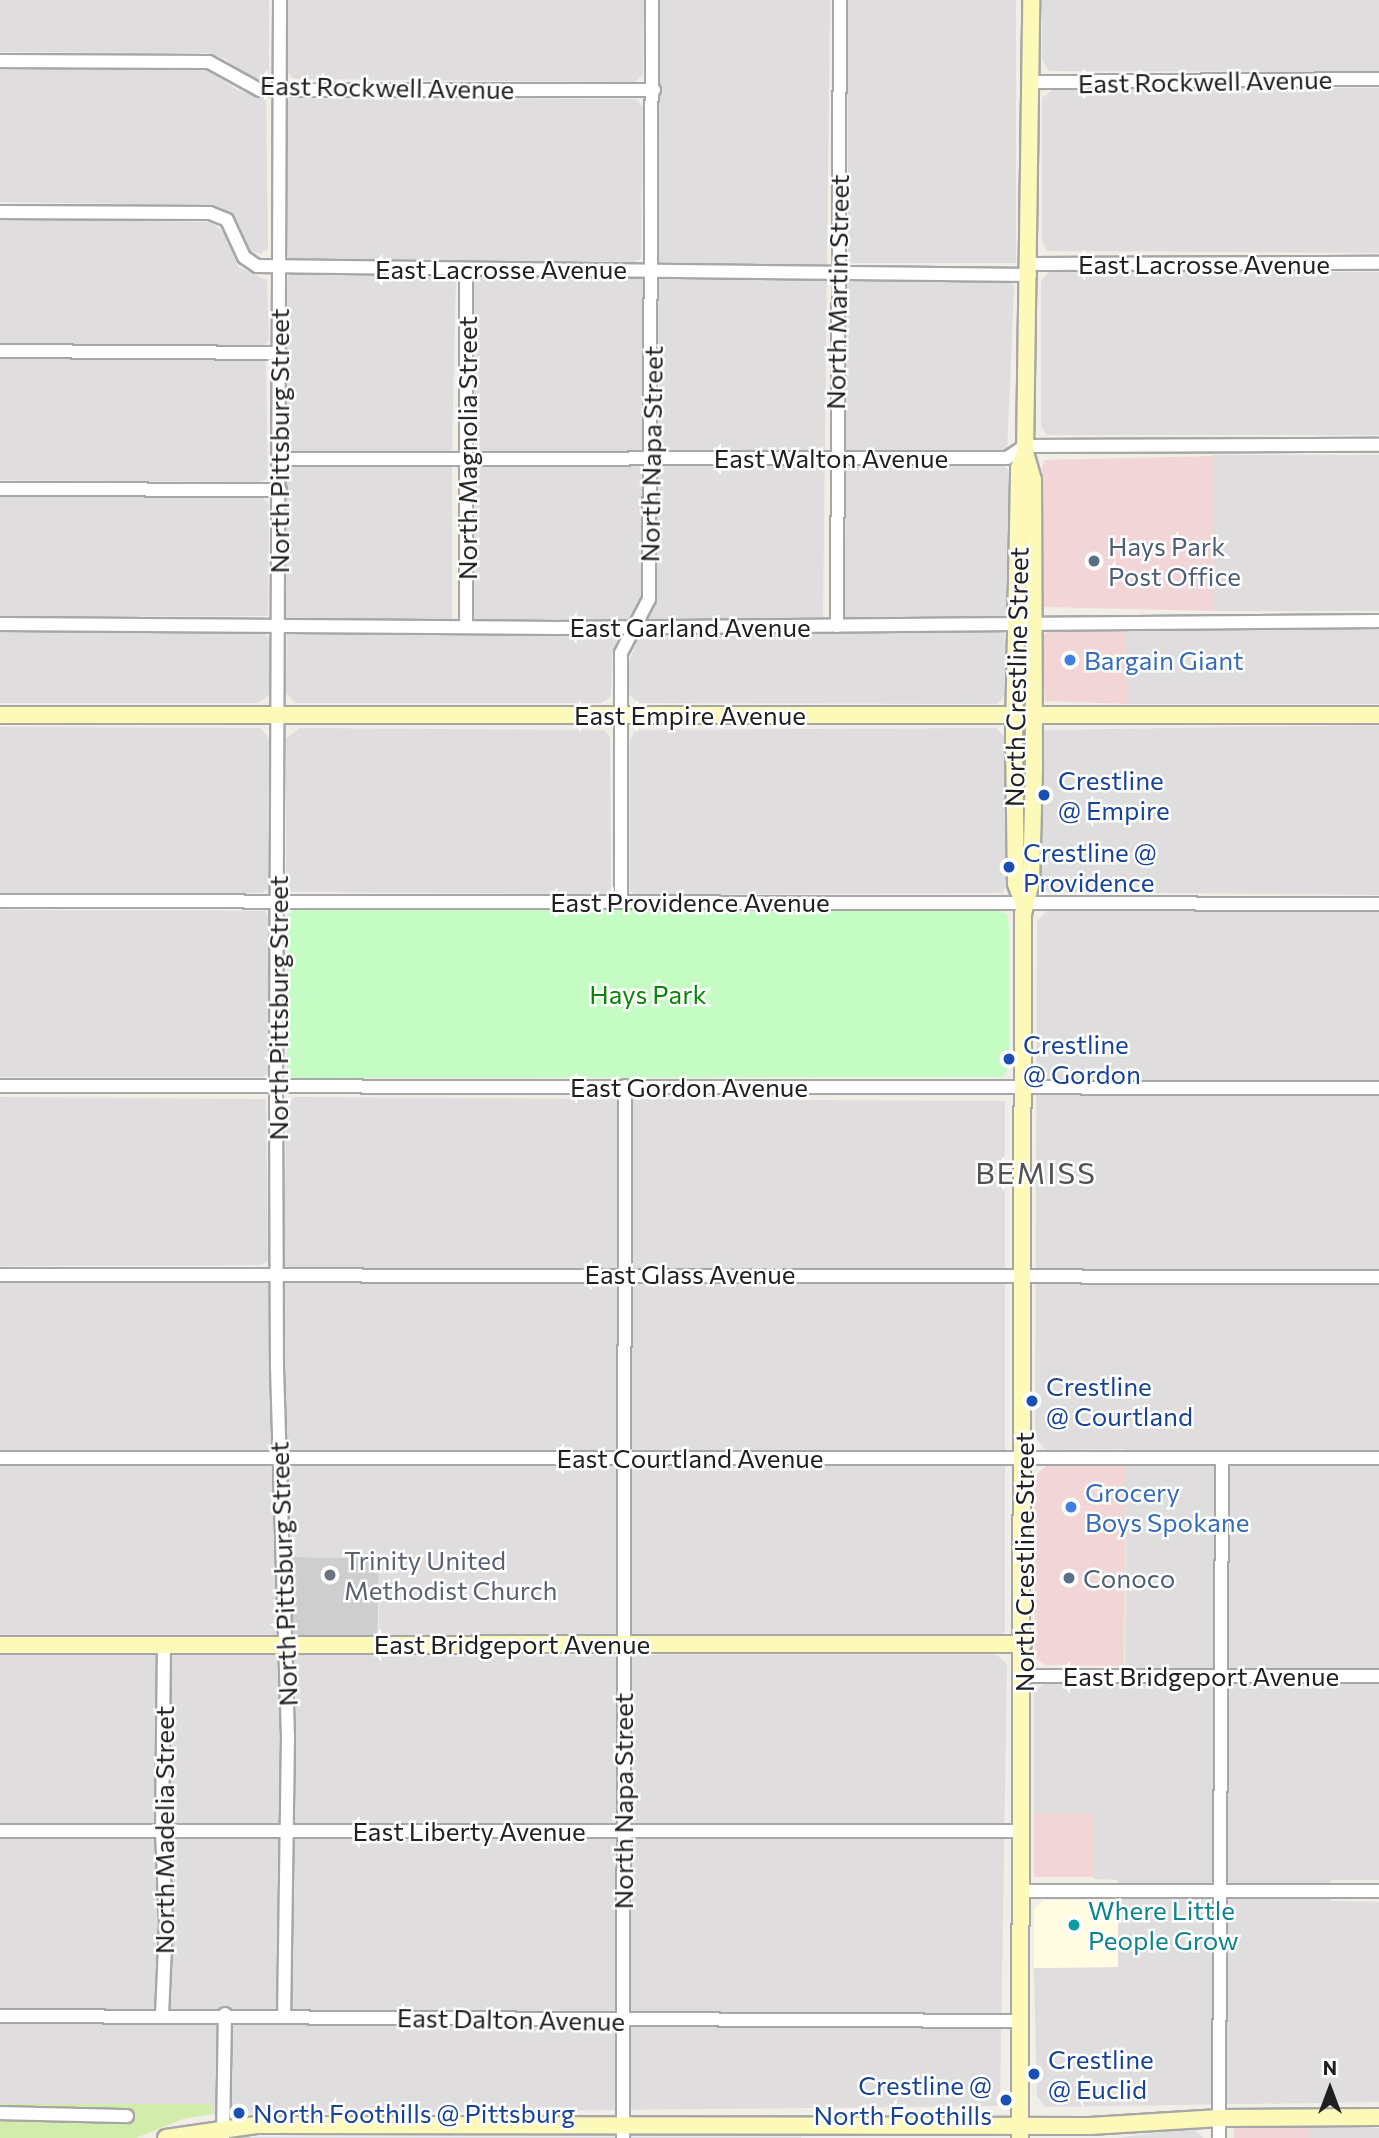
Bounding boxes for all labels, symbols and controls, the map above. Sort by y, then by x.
street label: East Rockwell Avenue [1078,63,1332,99]
street label: East Rockwell Avenue [260,69,514,105]
street label: North Martin Street [819,174,855,410]
street label: East Lacrosse Avenue [1078,248,1330,280]
street label: East Lacrosse Avenue [375,253,627,285]
street label: North Pittsburg Street [263,308,295,574]
street label: North Magnolia Street [451,316,483,580]
street label: North Napa Street [634,345,668,563]
street label: East Walton Avenue [714,442,948,474]
place label: Hays Park Post Office [1108,530,1241,592]
street label: North Crestline Street [998,547,1034,807]
marker: Hays Park Post Office [1086,553,1102,569]
street label: East Garland Avenue [569,611,811,643]
place label: Bargain Giant [1084,644,1244,676]
marker: Bargain Giant [1062,652,1078,668]
street label: East Empire Avenue [574,699,806,731]
place label: Crestline @ Empire [1058,764,1170,826]
marker: Crestline @ Empire [1036,787,1052,803]
place label: Crestline @ Providence [1023,836,1157,898]
marker: Crestline @ Providence [1001,859,1017,875]
street label: North Pittsburg Street [262,875,294,1141]
street label: East Providence Avenue [550,886,830,918]
park label: Hays Park [589,978,707,1010]
place label: Crestline @ Gordon [1023,1028,1141,1090]
marker: Crestline @ Gordon [1001,1051,1017,1067]
street label: East Gordon Avenue [570,1071,808,1103]
district label: BEMISS [976,1154,1096,1190]
street label: East Glass Avenue [585,1258,795,1290]
place label: Crestline @ Courtland [1046,1370,1193,1432]
marker: Crestline @ Courtland [1024,1393,1040,1409]
street label: North Crestline Street [1008,1432,1040,1692]
street label: North Pittsburg Street [263,1441,303,1707]
street label: East Courtland Avenue [556,1442,824,1474]
place label: Grocery Boys Spokane [1085,1476,1249,1538]
marker: Grocery Boys Spokane [1063,1499,1079,1515]
place label: Trinity United Methodist Church [344,1544,557,1606]
place label: Conoco [1083,1562,1175,1594]
marker: Trinity United Methodist Church [322,1567,338,1583]
marker: Conoco [1061,1570,1077,1586]
street label: East Bridgeport Avenue [374,1628,650,1660]
street label: East Bridgeport Avenue [1063,1660,1339,1692]
street label: North Napa Street [607,1693,639,1909]
street label: North Madelia Street [148,1706,180,1954]
street label: East Liberty Avenue [352,1815,586,1847]
place label: Where Little People Grow [1088,1894,1239,1955]
marker: Where Little People Grow [1066,1917,1082,1933]
street label: East Dalton Avenue [397,2001,625,2037]
place label: Crestline @ Euclid [1048,2043,1154,2104]
north arrow [1295,2054,1365,2124]
text: N [1323,2056,1337,2079]
marker: Crestline @ Euclid [1026,2066,1042,2082]
place label: Crestline @ North Foothills [813,2069,992,2130]
marker: Crestline @ North Foothills [998,2092,1014,2108]
place label: North Foothills @ Pittsburg [253,2097,575,2129]
marker: North Foothills @ Pittsburg [231,2105,247,2121]

